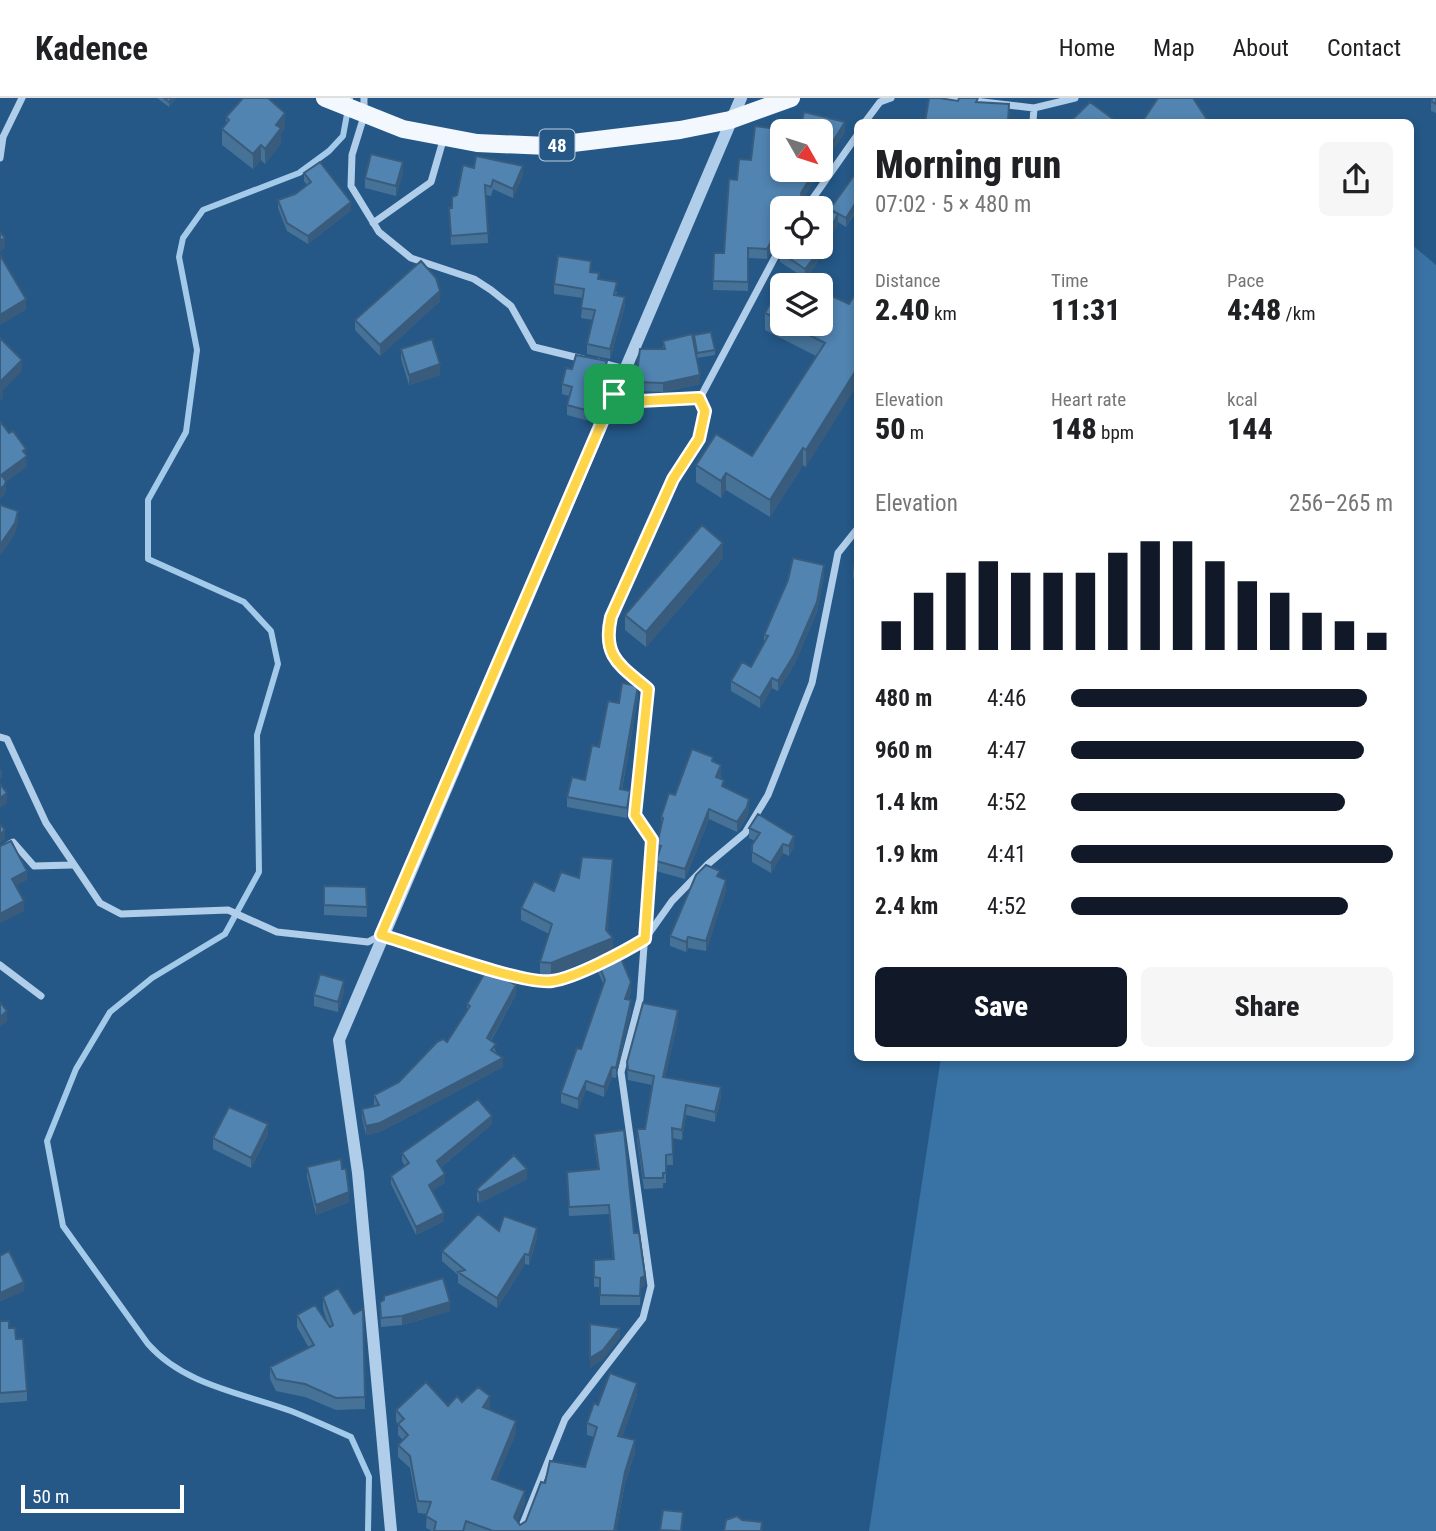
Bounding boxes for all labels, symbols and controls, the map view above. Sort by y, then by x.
text: Kadence [35,29,148,68]
text: Home [1059,34,1115,62]
text: Map [1153,34,1195,62]
text: About [1233,34,1289,62]
text: Contact [1327,34,1401,62]
north arrow [770,119,833,182]
map controls [770,119,833,336]
road number: 48 [540,130,574,160]
button: share [1319,142,1393,216]
text: Morning run [875,143,1061,187]
text: 07:02 · 5 × 480 m [875,191,1031,218]
button: locate [770,196,833,259]
text: Distance [875,269,940,292]
text: Time [1051,269,1088,292]
text: Pace [1227,269,1264,292]
button: layers [770,273,833,336]
text: 2.40 [875,292,930,327]
text: 11:31 [1051,292,1120,327]
text: 4:48 [1227,292,1281,327]
text: km [930,302,957,325]
text: /km [1281,302,1316,325]
pin [584,364,644,424]
icon: arrive [595,375,633,413]
text: Elevation [875,388,943,411]
text: Heart rate [1051,388,1126,411]
text: kcal [1227,388,1258,411]
text: 50 [875,411,906,446]
text: 148 [1051,411,1097,446]
text: 144 [1227,411,1273,446]
text: m [906,421,924,444]
text: bpm [1097,421,1134,444]
text: Elevation [875,490,958,517]
text: 256–265 m [1289,490,1393,517]
text: 480 m [875,685,932,712]
text: 4:46 [987,685,1026,712]
text: 960 m [875,737,932,764]
text: 4:47 [987,737,1026,764]
text: 1.4 km [875,789,938,816]
text: 4:52 [987,789,1026,816]
text: 1.9 km [875,841,938,868]
text: 4:41 [987,841,1026,868]
text: 2.4 km [875,893,938,920]
text: 4:52 [987,893,1026,920]
button: Save [875,967,1127,1047]
button: Share [1141,967,1393,1047]
scale bar [21,1482,184,1514]
text: 50 m [32,1485,69,1508]

